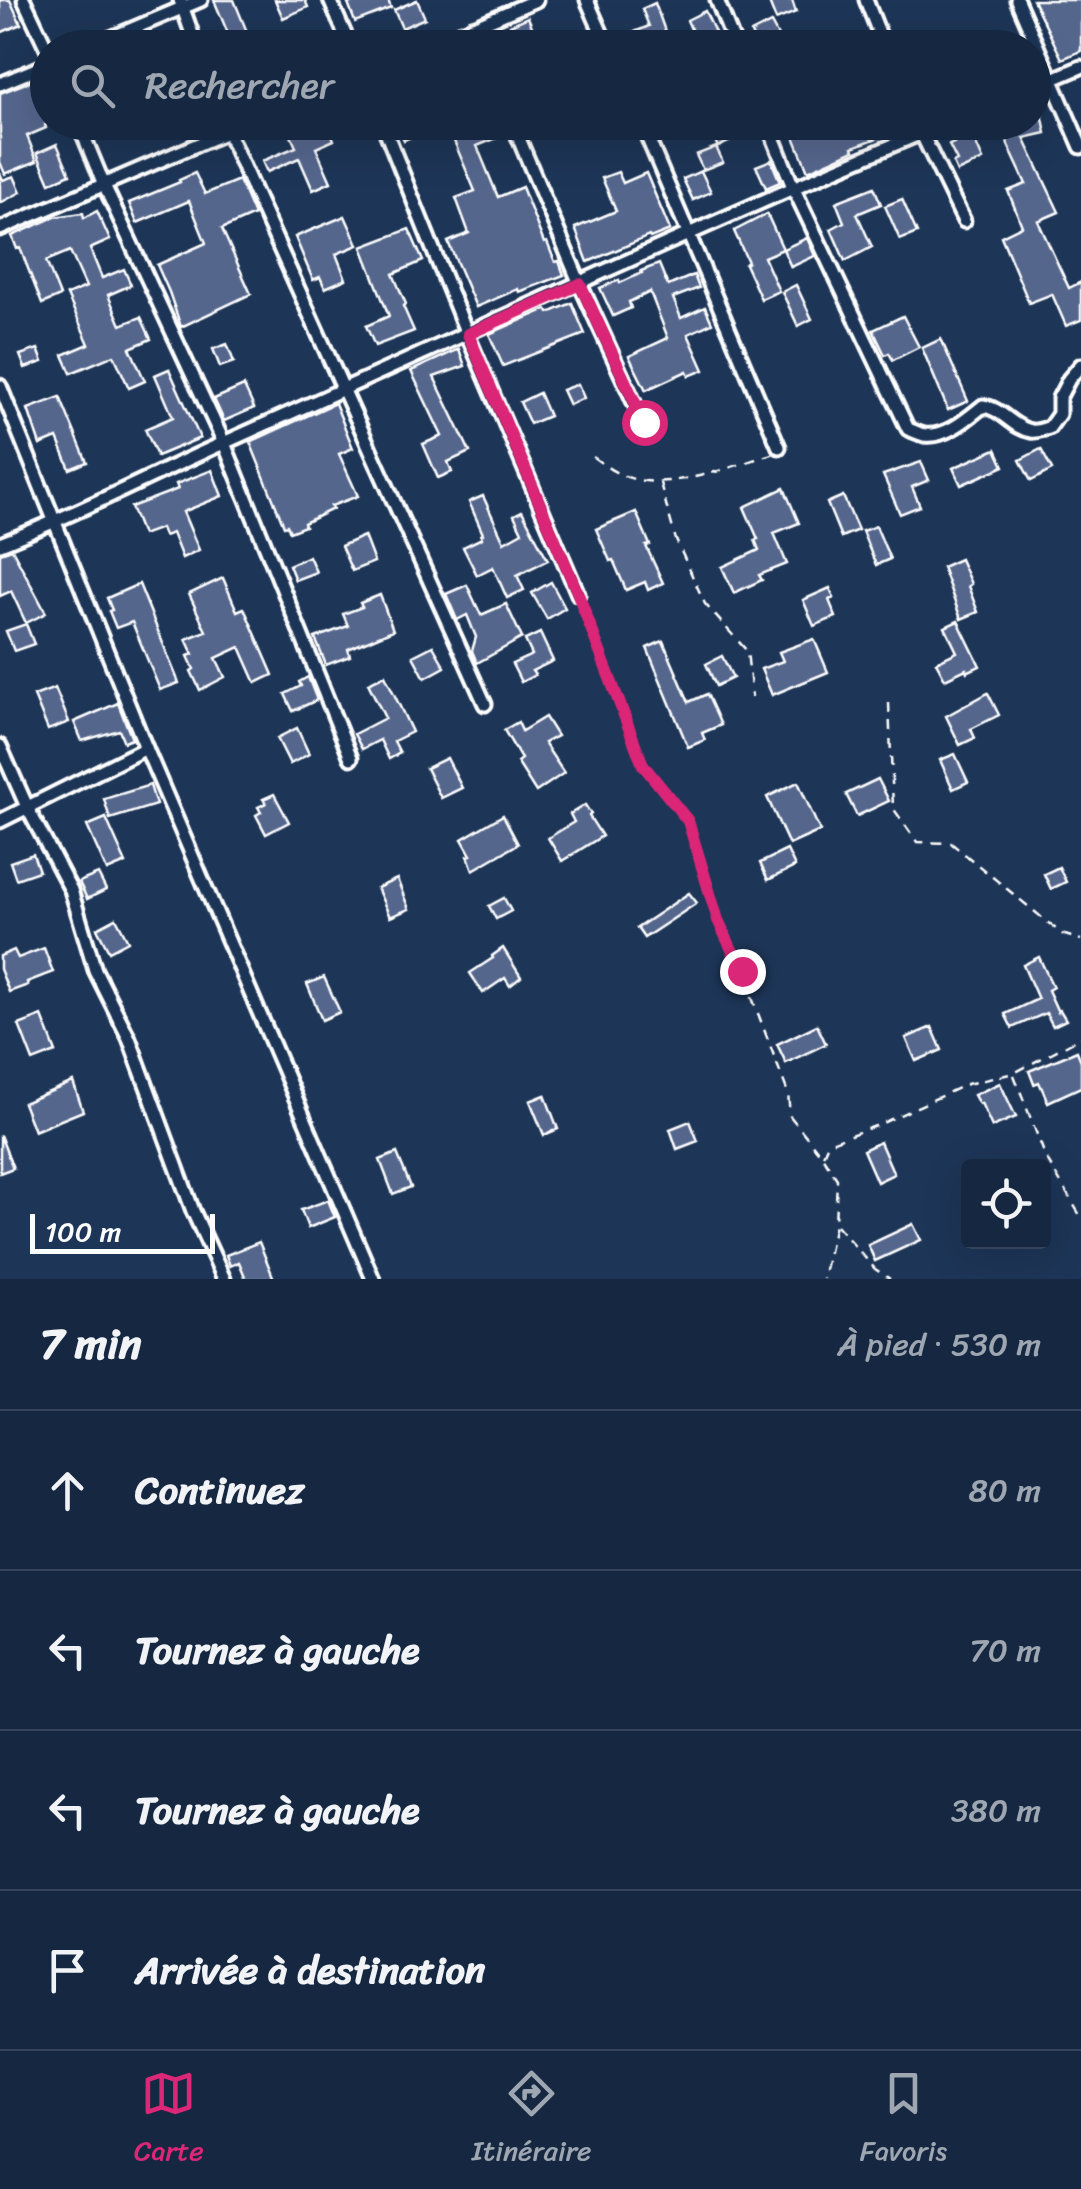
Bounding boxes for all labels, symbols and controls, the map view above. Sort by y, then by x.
search box [30,30,1051,140]
text: Rechercher [145,52,334,119]
icon: search [65,58,120,113]
route start [622,400,668,446]
route end [720,949,766,995]
map controls [961,1159,1051,1249]
button: locate [961,1159,1051,1249]
text: 100 m [45,1207,121,1256]
scale bar [30,1209,215,1254]
text: 7 min [40,1307,141,1381]
text: À pied · 530 m [837,1316,1041,1373]
text: Continuez [135,1457,304,1524]
text: 80 m [969,1462,1041,1519]
icon: ahead [40,1463,95,1518]
text: Tournez à gauche [135,1617,419,1684]
text: 70 m [970,1622,1041,1679]
icon: left [40,1623,95,1678]
text: Tournez à gauche [135,1777,419,1844]
text: 380 m [951,1782,1041,1839]
icon: left [40,1783,95,1838]
text: Arrivée à destination [135,1937,485,2004]
icon: arrive [40,1943,95,1998]
tab: Carte [134,2066,204,2175]
tab: Itinéraire [472,2066,592,2175]
tab: Favoris [860,2066,947,2175]

